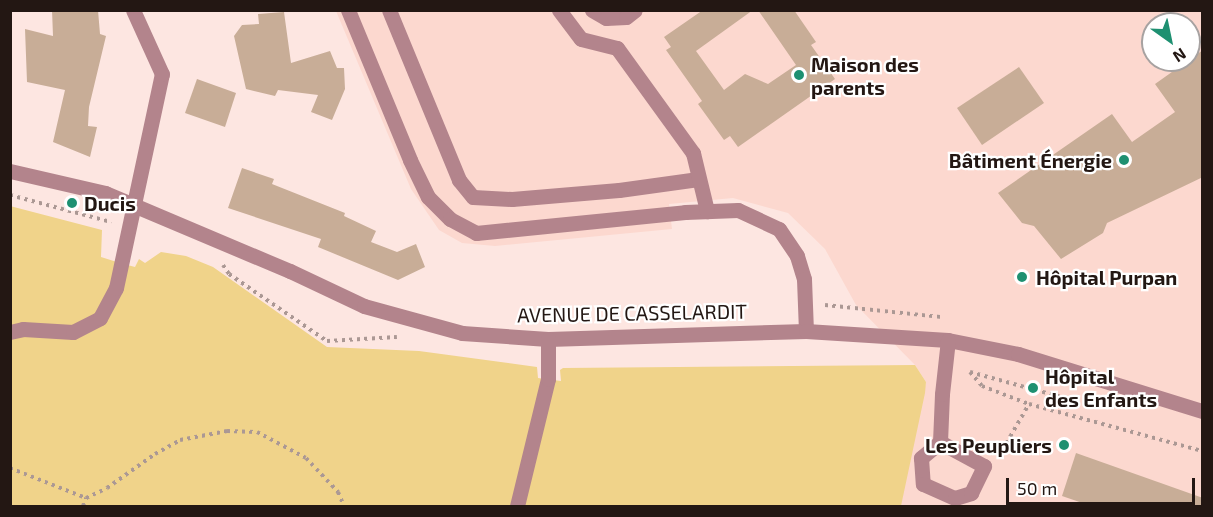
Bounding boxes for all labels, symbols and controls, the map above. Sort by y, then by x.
north arrow [1141,12,1201,72]
text: N [1170,45,1190,67]
place label: Maison des parents [811,52,919,99]
marker: Maison des parents [792,68,806,82]
place label: Bâtiment Énergie [949,148,1112,172]
marker: Bâtiment Énergie [1117,153,1131,167]
place label: Ducis [84,191,136,215]
marker: Ducis [65,196,79,210]
place label: Hôpital Purpan [1036,265,1178,289]
marker: Hôpital Purpan [1013,268,1031,286]
street label: AVENUE DE CASSELARDIT [517,299,747,327]
place label: Hôpital des Enfants [1045,365,1157,412]
marker: Hôpital des Enfants [1026,381,1040,395]
place label: Les Peupliers [925,433,1052,457]
marker: Les Peupliers [1057,438,1071,452]
scale bar [1009,466,1198,504]
text: 50 m [1017,477,1057,499]

